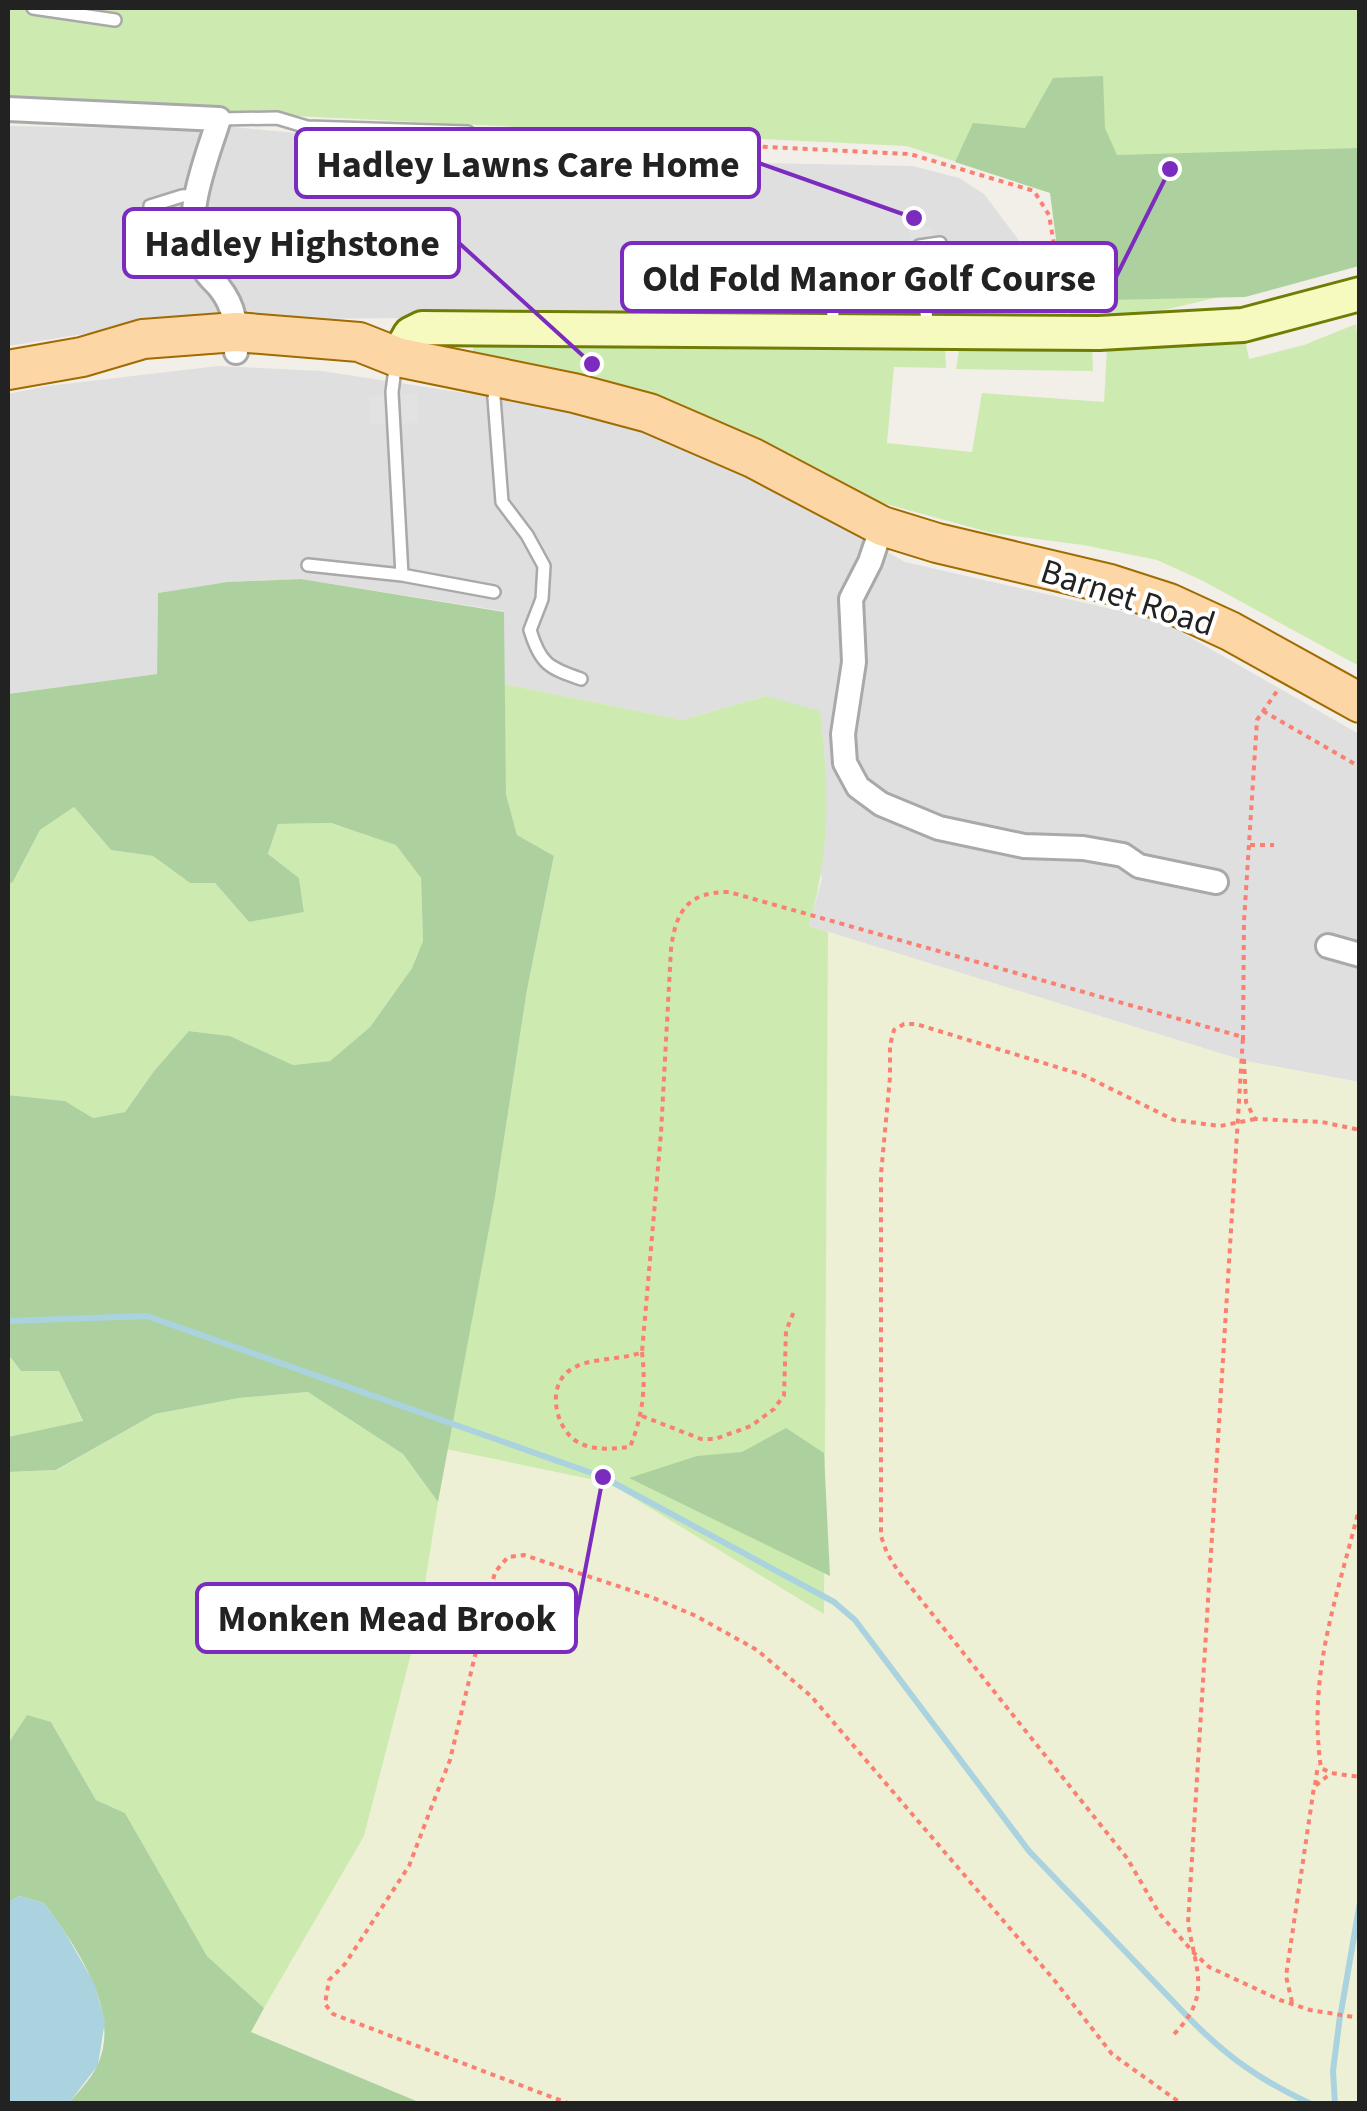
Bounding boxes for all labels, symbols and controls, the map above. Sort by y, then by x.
callout: Hadley Lawns Care Home [296,129,759,197]
text: Hadley Lawns Care Home [316,138,740,192]
callout: Hadley Highstone [124,209,459,277]
text: Hadley Highstone [144,217,440,271]
callout: Old Fold Manor Golf Course [622,243,1116,311]
text: Old Fold Manor Golf Course [642,252,1096,306]
street label: Barnet Road [1034,546,1221,650]
callout: Monken Mead Brook [197,1584,576,1652]
text: Monken Mead Brook [218,1592,557,1646]

